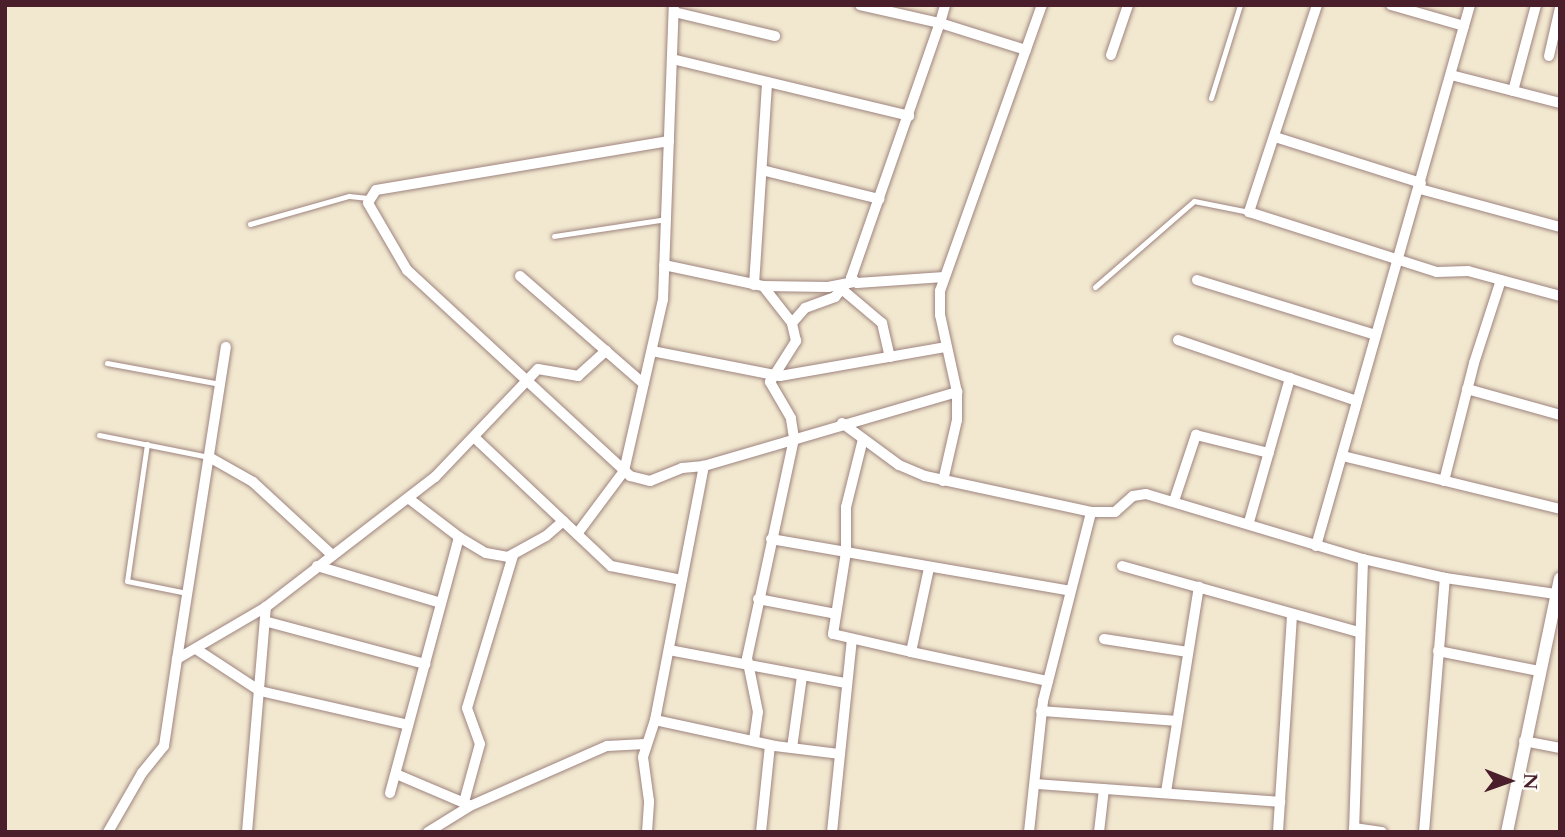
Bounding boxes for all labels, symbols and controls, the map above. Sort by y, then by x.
north arrow [1474,746,1544,816]
text: N [1517,773,1543,790]

